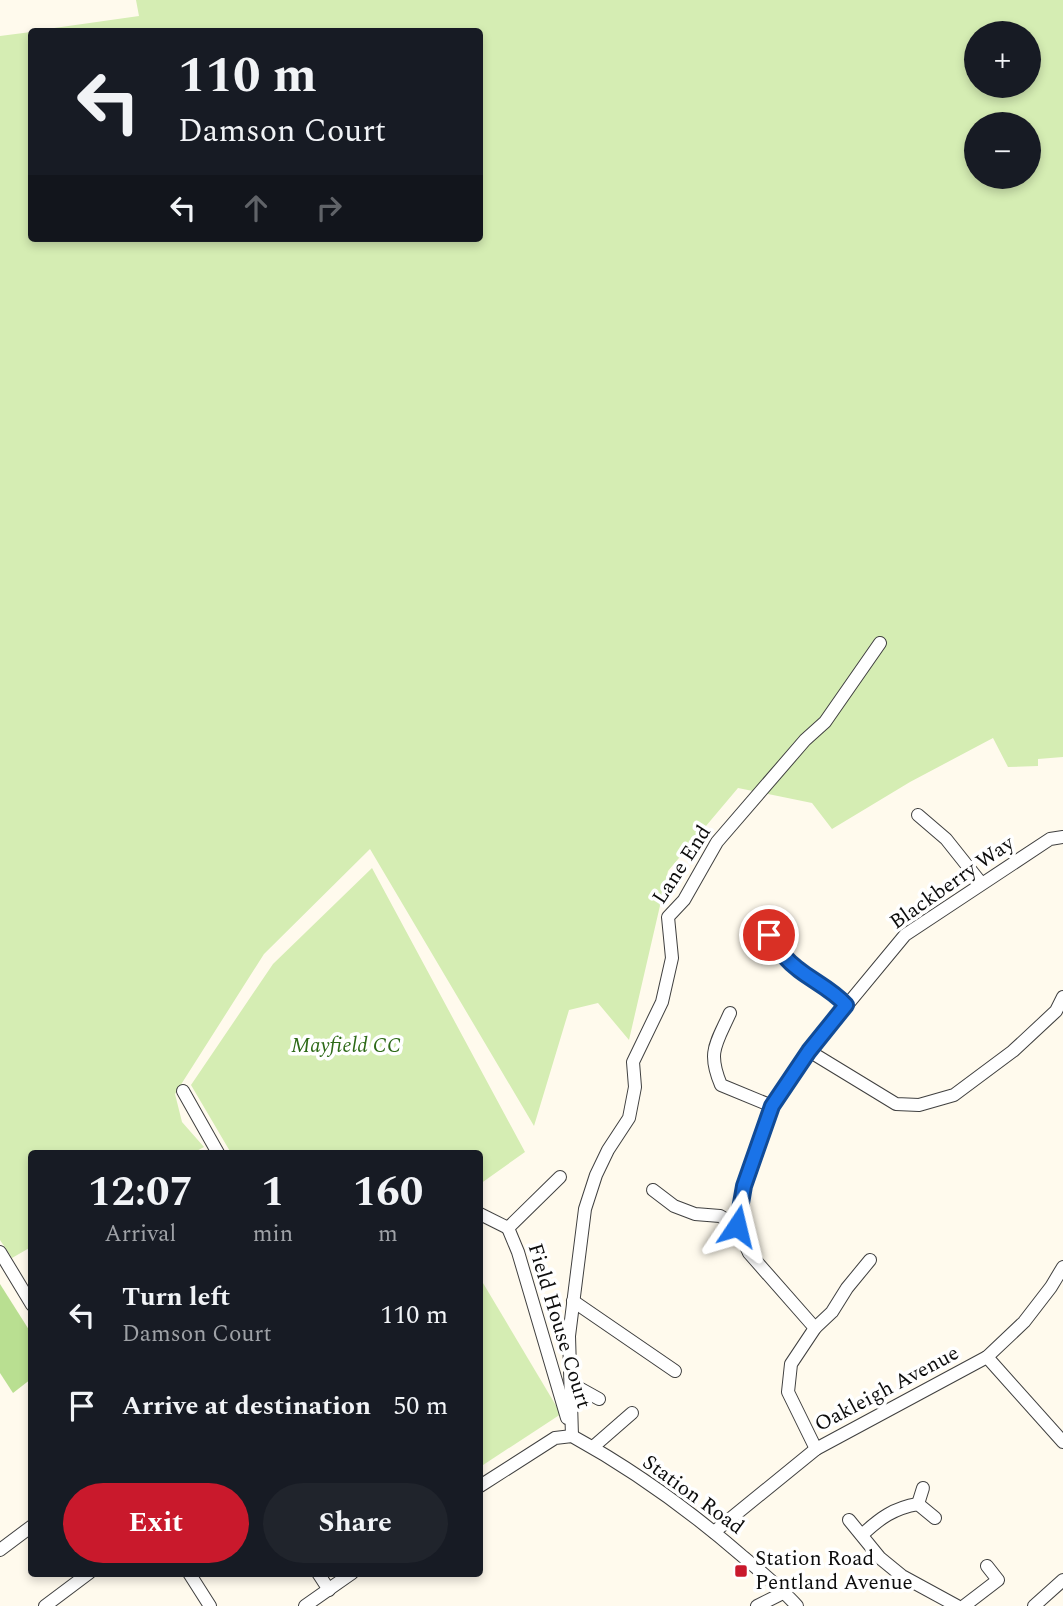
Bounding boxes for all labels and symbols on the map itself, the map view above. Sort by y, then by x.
street label: Lane End [644,819,720,911]
street label: Blackberry Way [883,828,1022,938]
pin [739,905,799,965]
park label: Mayfield CC [291,1030,401,1062]
position arrow [700,1189,774,1263]
street label: Field House Court [519,1239,599,1413]
street label: Oakleigh Avenue [809,1337,965,1441]
street label: Station Road [635,1447,751,1543]
place label: Station Road Pentland Avenue [755,1543,913,1599]
marker: Station Road Pentland Avenue [733,1563,749,1579]

